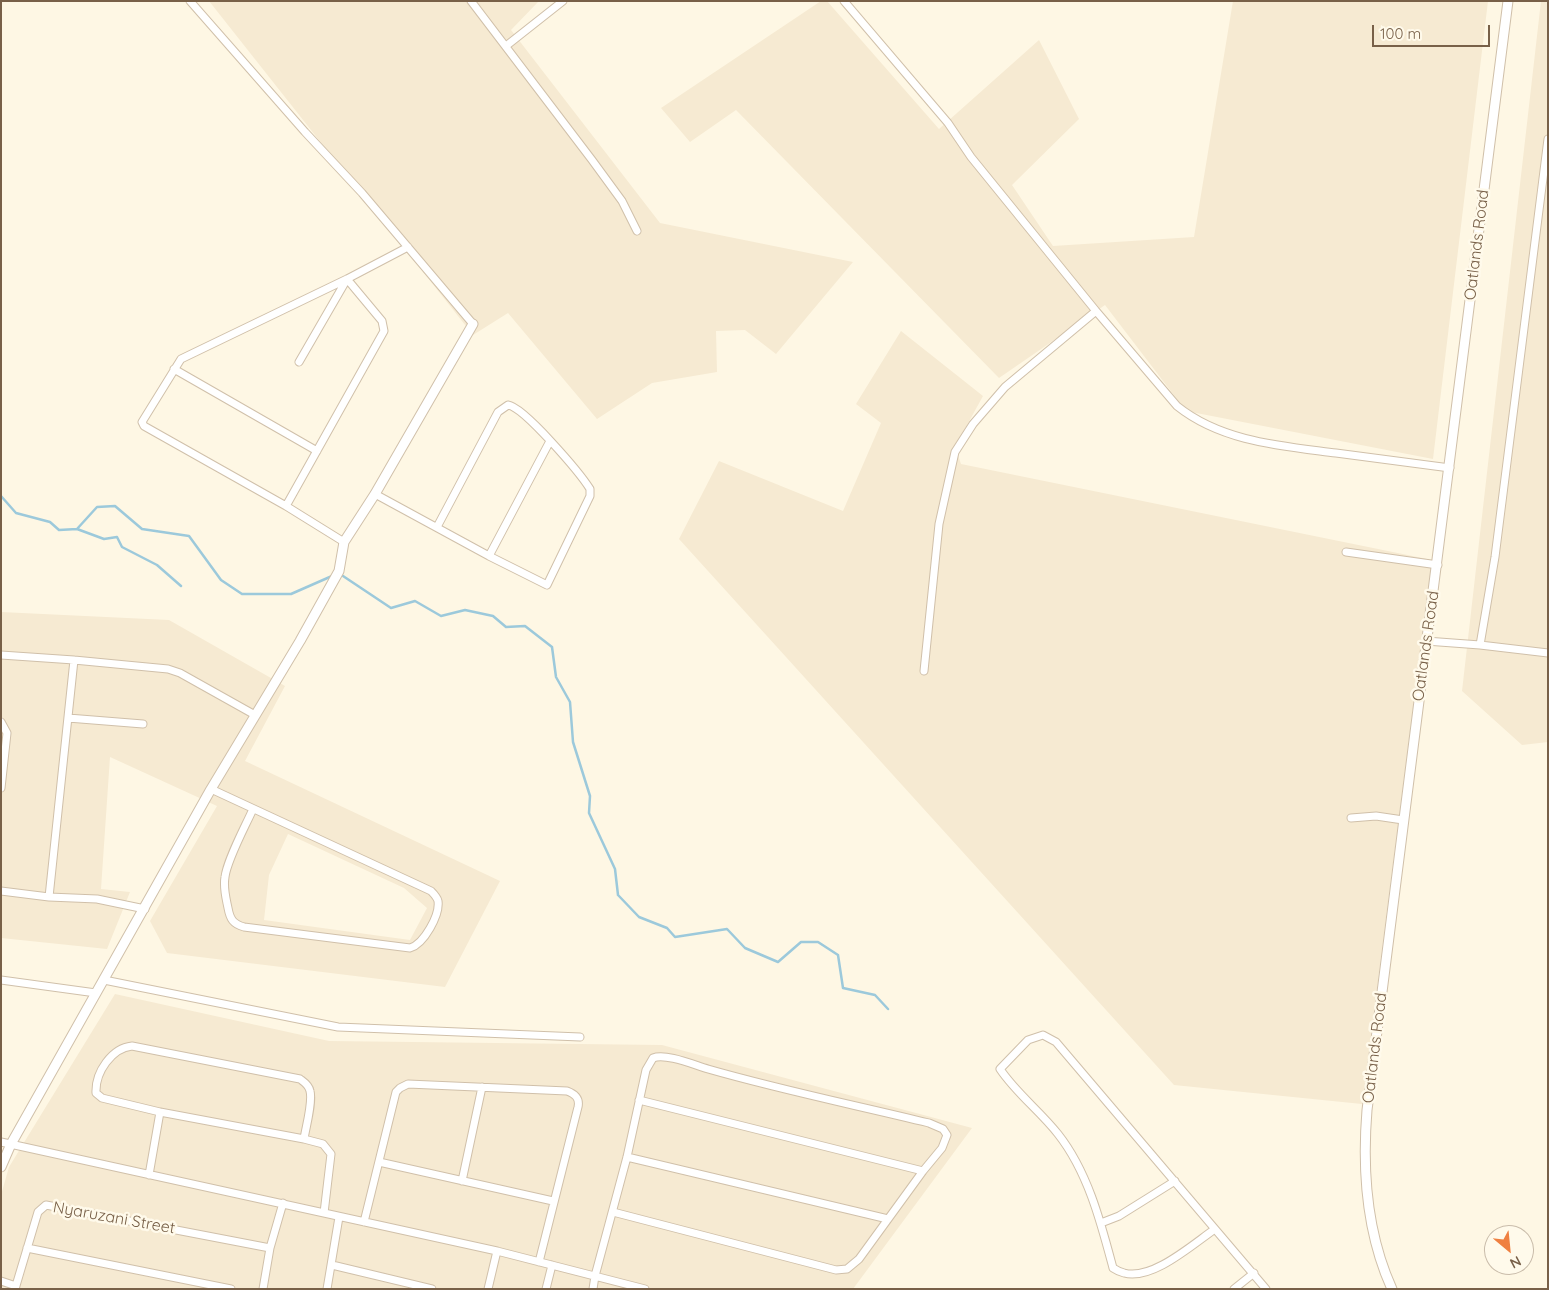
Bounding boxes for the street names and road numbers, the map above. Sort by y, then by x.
street label: Oatlands Road [1461,189,1493,301]
street label: Oatlands Road [1409,590,1443,702]
street label: Oatlands Road [1359,992,1391,1104]
street label: Nyaruzani Street [51,1198,177,1238]

